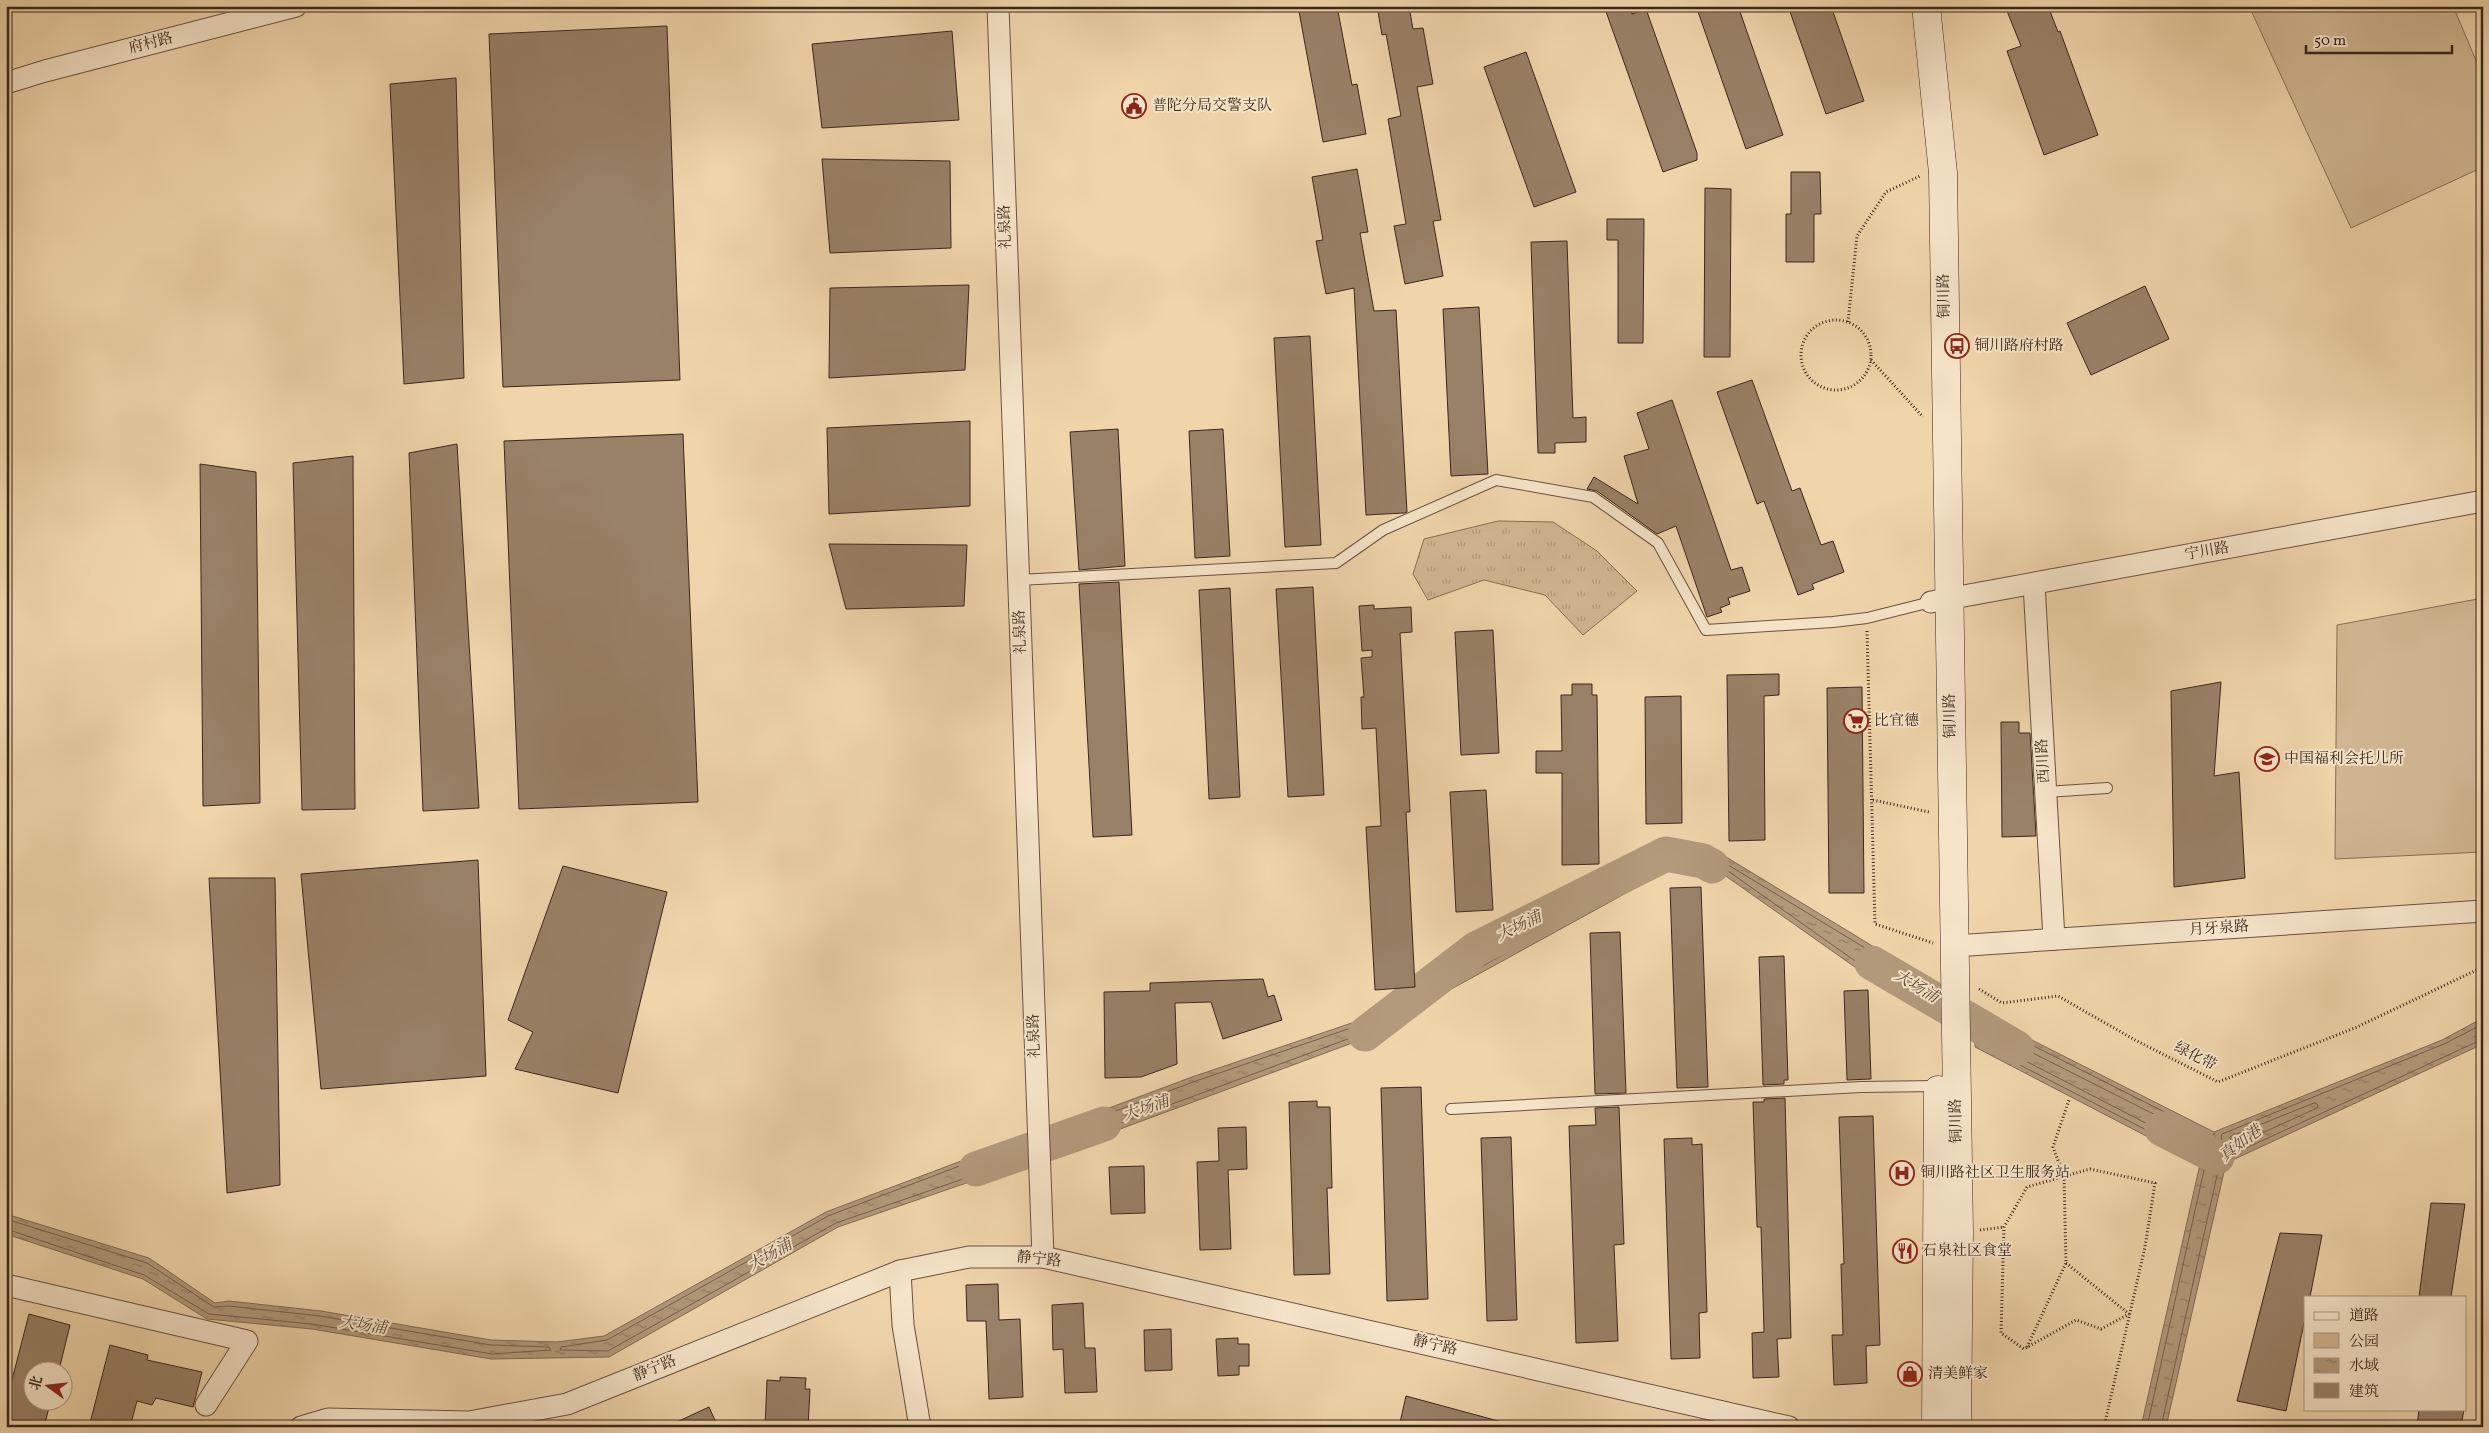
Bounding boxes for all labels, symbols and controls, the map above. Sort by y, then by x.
scale bar [2306,22,2453,54]
street label: 府村路 [127,28,175,60]
text: 50 m [2314,31,2346,52]
public building icon: 普陀分局交警支队 [1121,93,1147,119]
place label: 普陀分局交警支队 [1152,96,1272,117]
street label: 礼泉路 [995,204,1017,250]
street label: 铜川路 [1934,273,1956,319]
bus stop icon: 铜川路府村路 [1944,333,1970,359]
place label: 铜川路府村路 [1974,336,2064,357]
street label: 宁川路 [2183,538,2231,566]
street label: 礼泉路 [1010,609,1032,655]
street label: 铜川路 [1940,693,1962,739]
supermarket icon: 比宜德 [1843,708,1869,734]
place label: 比宜德 [1874,711,1919,732]
street label: 西川路 [2032,738,2056,784]
school or university icon: 中国福利会托儿所 [2254,746,2280,772]
place label: 中国福利会托儿所 [2284,749,2404,770]
water label: 大场浦 [1493,905,1548,947]
street label: 月牙泉路 [2188,916,2250,942]
water label: 大场浦 [1890,965,1945,1010]
street label: 礼泉路 [1024,1013,1046,1059]
street label: 绿化带 [2170,1037,2220,1077]
water label: 大场浦 [1120,1090,1175,1127]
street label: 铜川路 [1946,1098,1968,1144]
water label: 真如港 [2215,1120,2268,1167]
hospital icon: 铜川路社区卫生服务站 [1889,1160,1915,1186]
place label: 铜川路社区卫生服务站 [1920,1163,2070,1184]
water label: 大场浦 [744,1233,799,1278]
restaurant icon: 石泉社区食堂 [1892,1238,1918,1264]
place label: 石泉社区食堂 [1922,1241,2012,1262]
street label: 静宁路 [1016,1247,1062,1273]
legend [2304,1296,2466,1410]
text: 道路 [2349,1306,2379,1327]
water label: 大场浦 [338,1312,391,1341]
street label: 静宁路 [1411,1331,1459,1361]
text: 公园 [2349,1332,2379,1353]
street label: 静宁路 [630,1351,680,1387]
text: 水域 [2349,1356,2379,1377]
north arrow [22,1360,72,1410]
shop icon: 清美鲜家 [1897,1361,1923,1387]
place label: 清美鲜家 [1928,1364,1988,1385]
text: 北 [26,1374,48,1392]
text: 建筑 [2349,1382,2379,1403]

